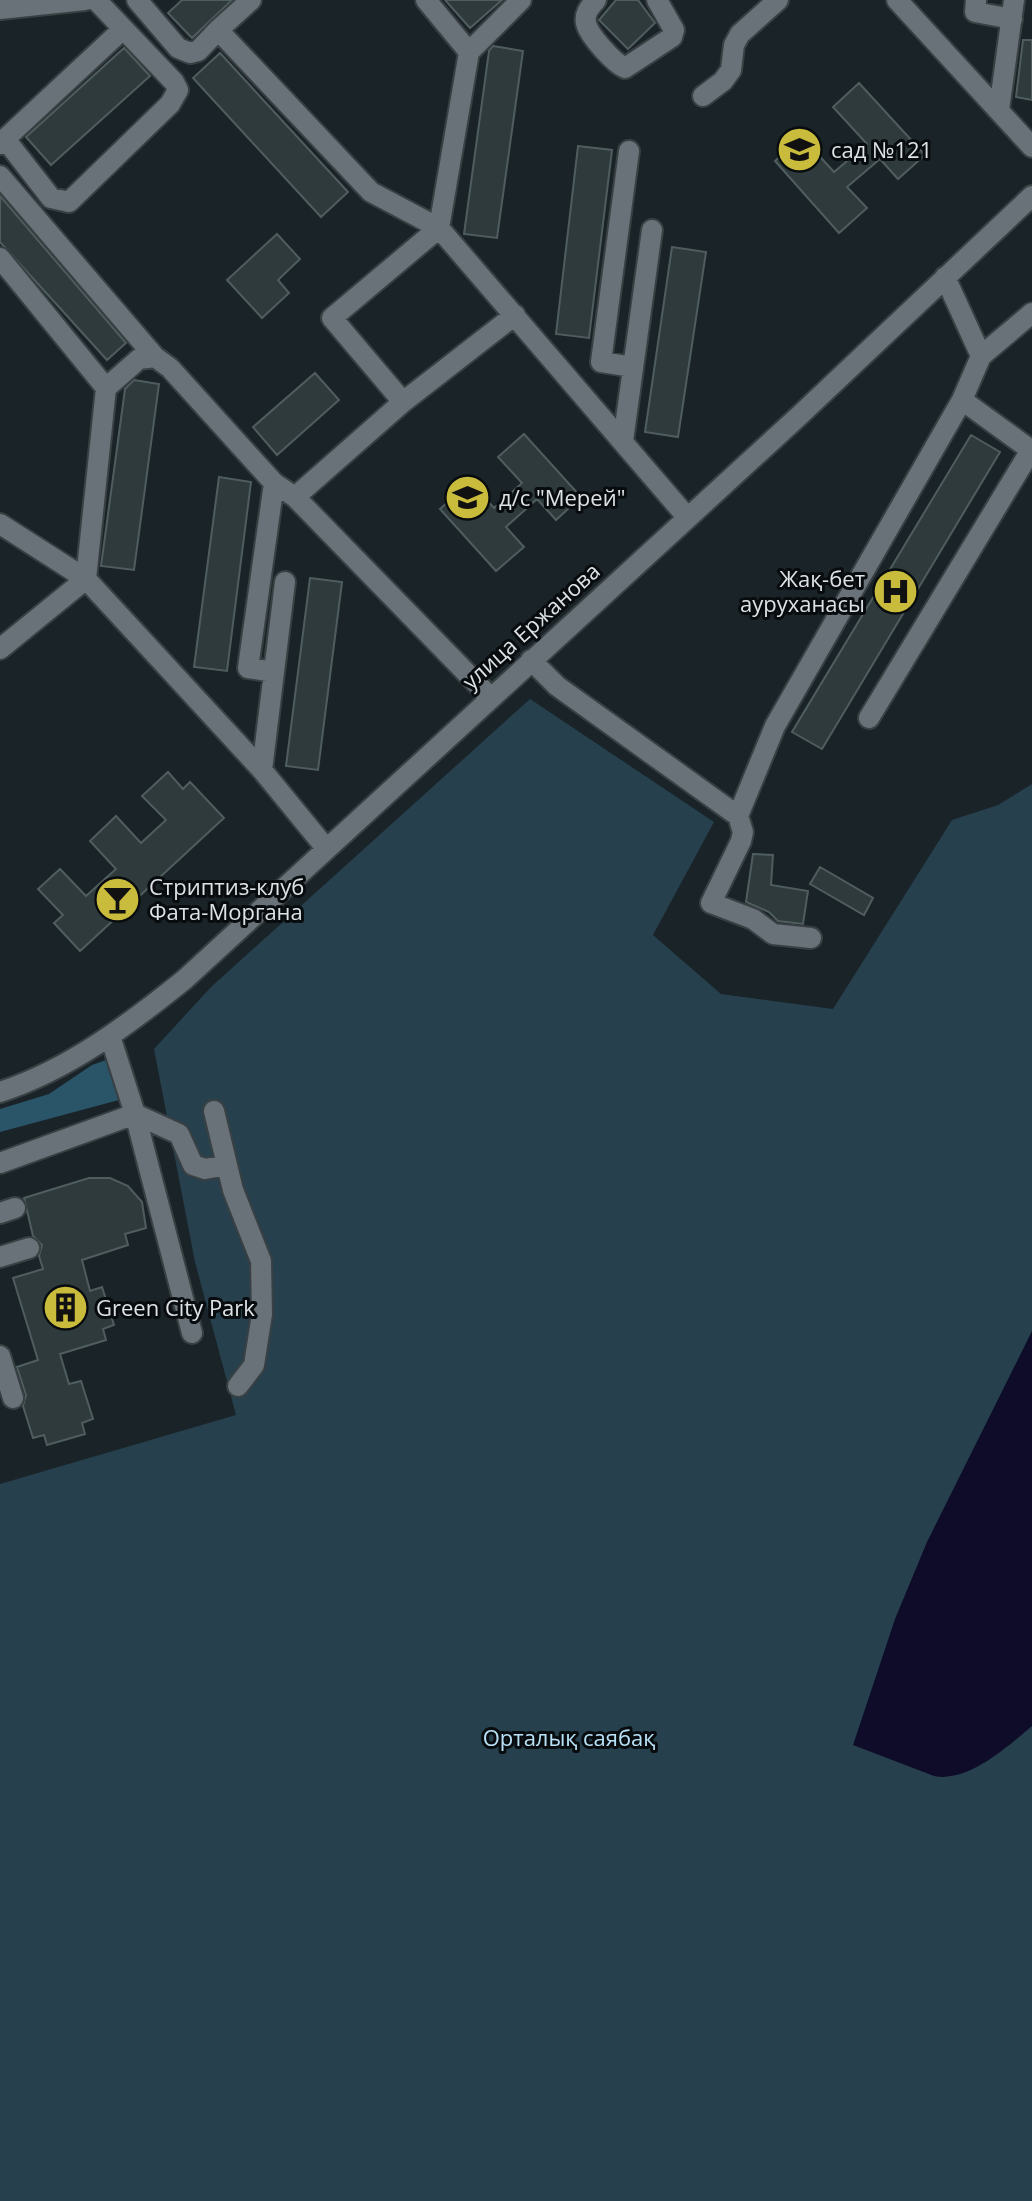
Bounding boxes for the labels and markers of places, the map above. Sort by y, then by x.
school or university icon: сад №121 [776,126,824,174]
place label: сад №121 [831,134,932,164]
school or university icon: д/с "Мерей" [444,474,492,522]
place label: д/с "Мерей" [499,482,625,512]
place label: Жақ-бет ауруханасы [740,563,865,618]
hospital icon: Жақ-бет ауруханасы [872,568,920,616]
place label: Стриптиз-клуб Фата-Моргана [149,871,304,926]
bar icon: Стриптиз-клуб Фата-Моргана [94,876,142,924]
building icon: Green City Park [41,1284,89,1332]
place label: Green City Park [96,1292,255,1322]

